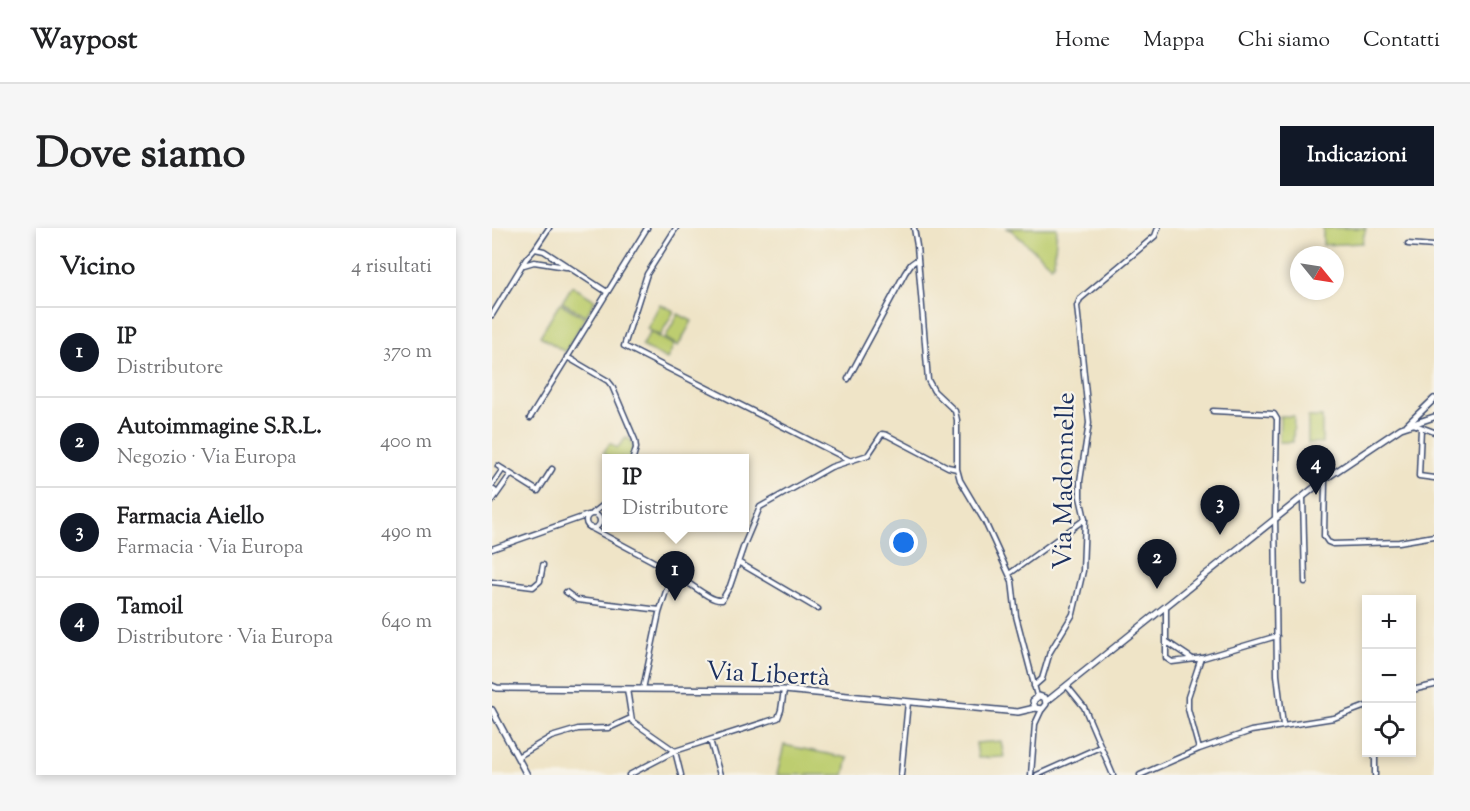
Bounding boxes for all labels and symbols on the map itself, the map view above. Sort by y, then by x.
north arrow [1290,246,1344,300]
street label: Via Madonnelle [1045,392,1086,570]
pin: 4 [1296,446,1336,495]
pin: 3 [1200,486,1240,535]
your location [889,528,918,557]
pin: 2 [1138,540,1176,589]
pin: 1 [656,552,694,601]
street label: Via Libertà [705,654,831,697]

